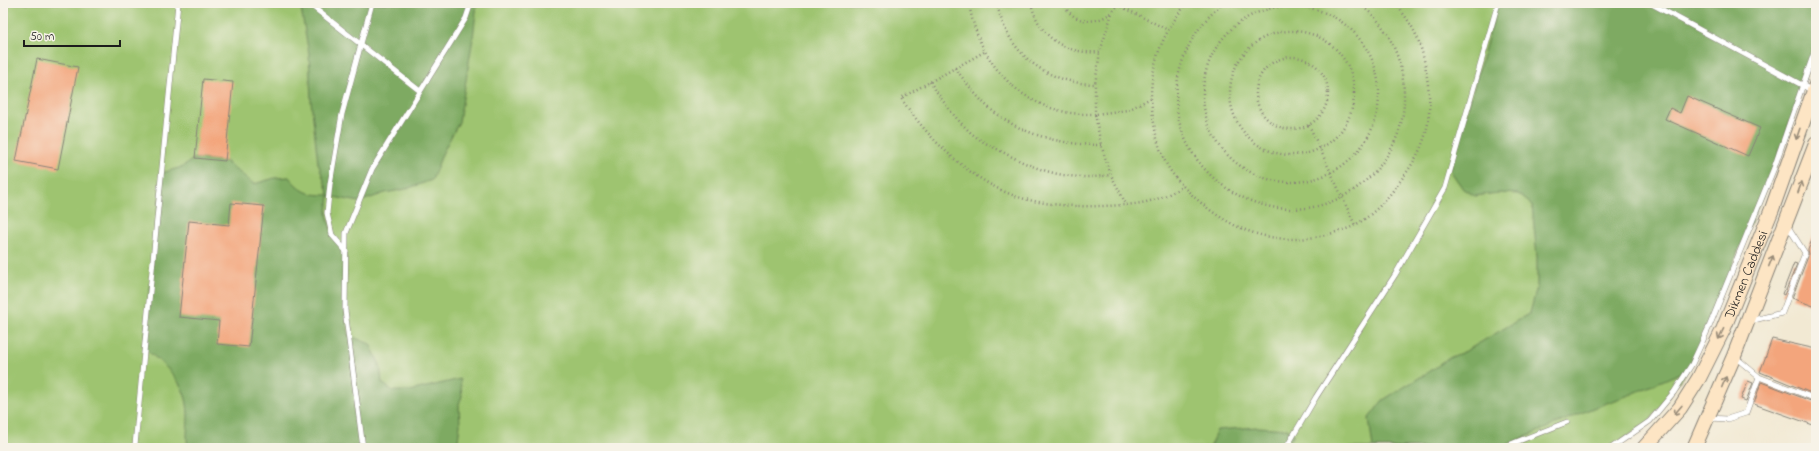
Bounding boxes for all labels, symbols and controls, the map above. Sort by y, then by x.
scale bar [24,22,120,48]
text: 50 m [30,28,54,46]
one-way arrow [1793,128,1801,140]
one-way arrow [1797,181,1804,194]
street label: Dikmen Caddesi [1719,228,1774,323]
one-way arrow [1768,256,1776,268]
one-way arrow [1717,327,1724,339]
one-way arrow [1720,377,1728,389]
one-way arrow [1673,405,1682,416]

